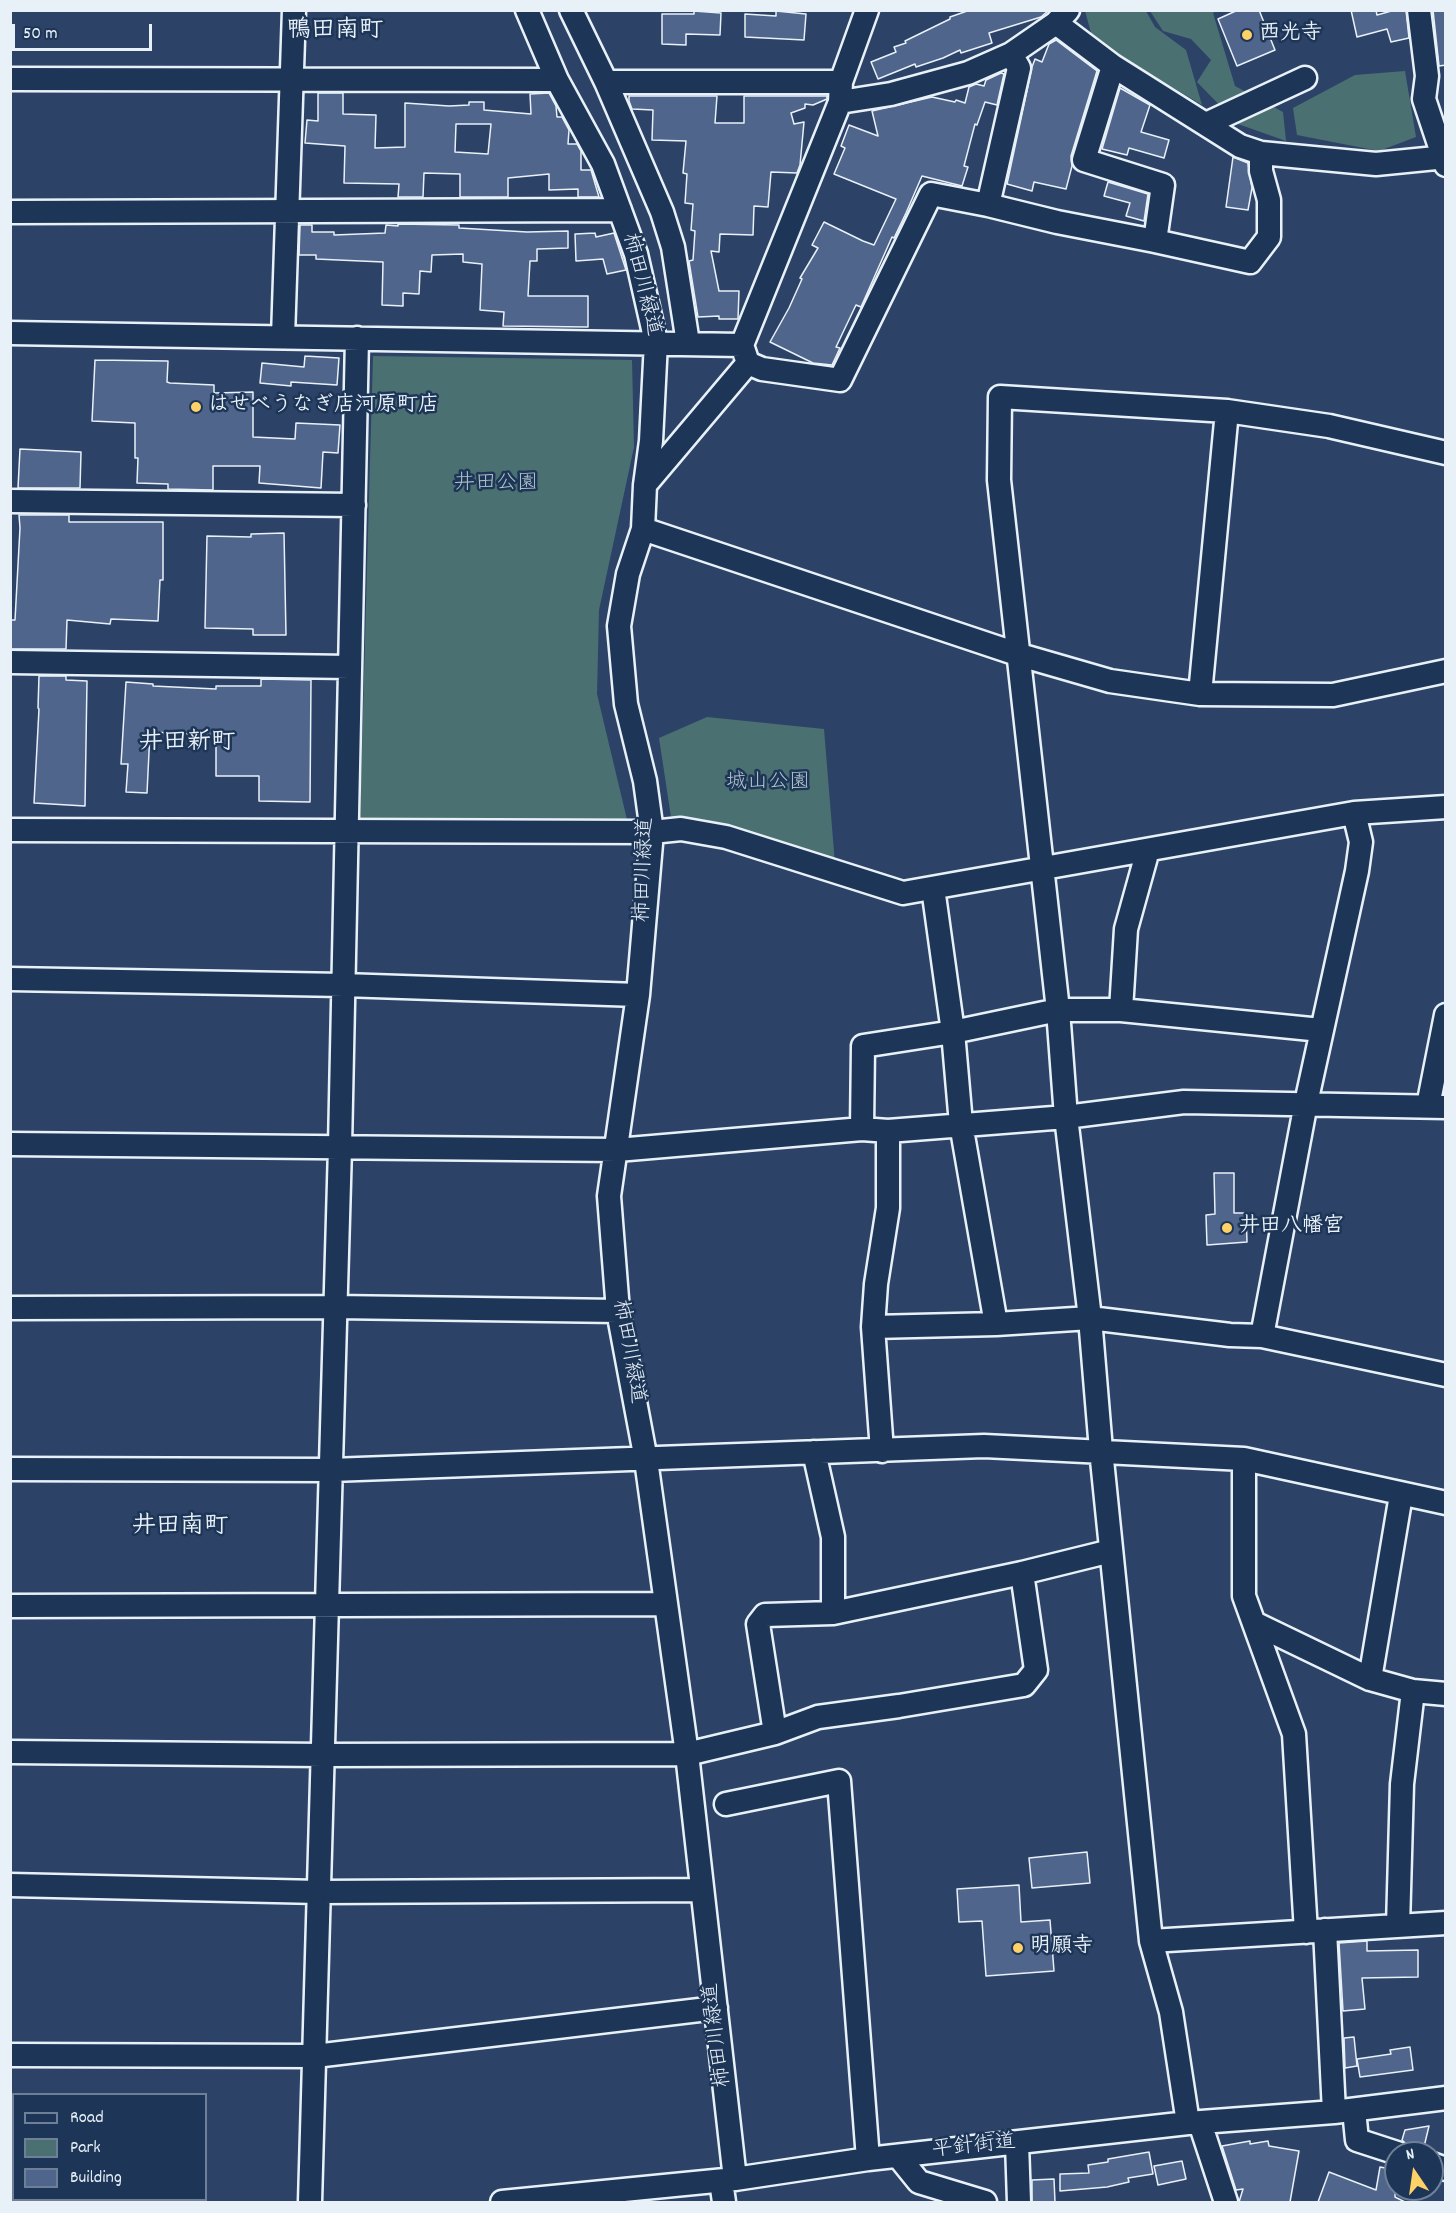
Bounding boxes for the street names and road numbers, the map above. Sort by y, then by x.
street label: 柿田川緑道 [615,231,665,339]
street label: 柿田川緑道 [632,817,660,923]
street label: 柿田川緑道 [605,1298,649,1406]
street label: 柿田川緑道 [700,1981,738,2089]
street label: 平針街道 [931,2131,1017,2165]

